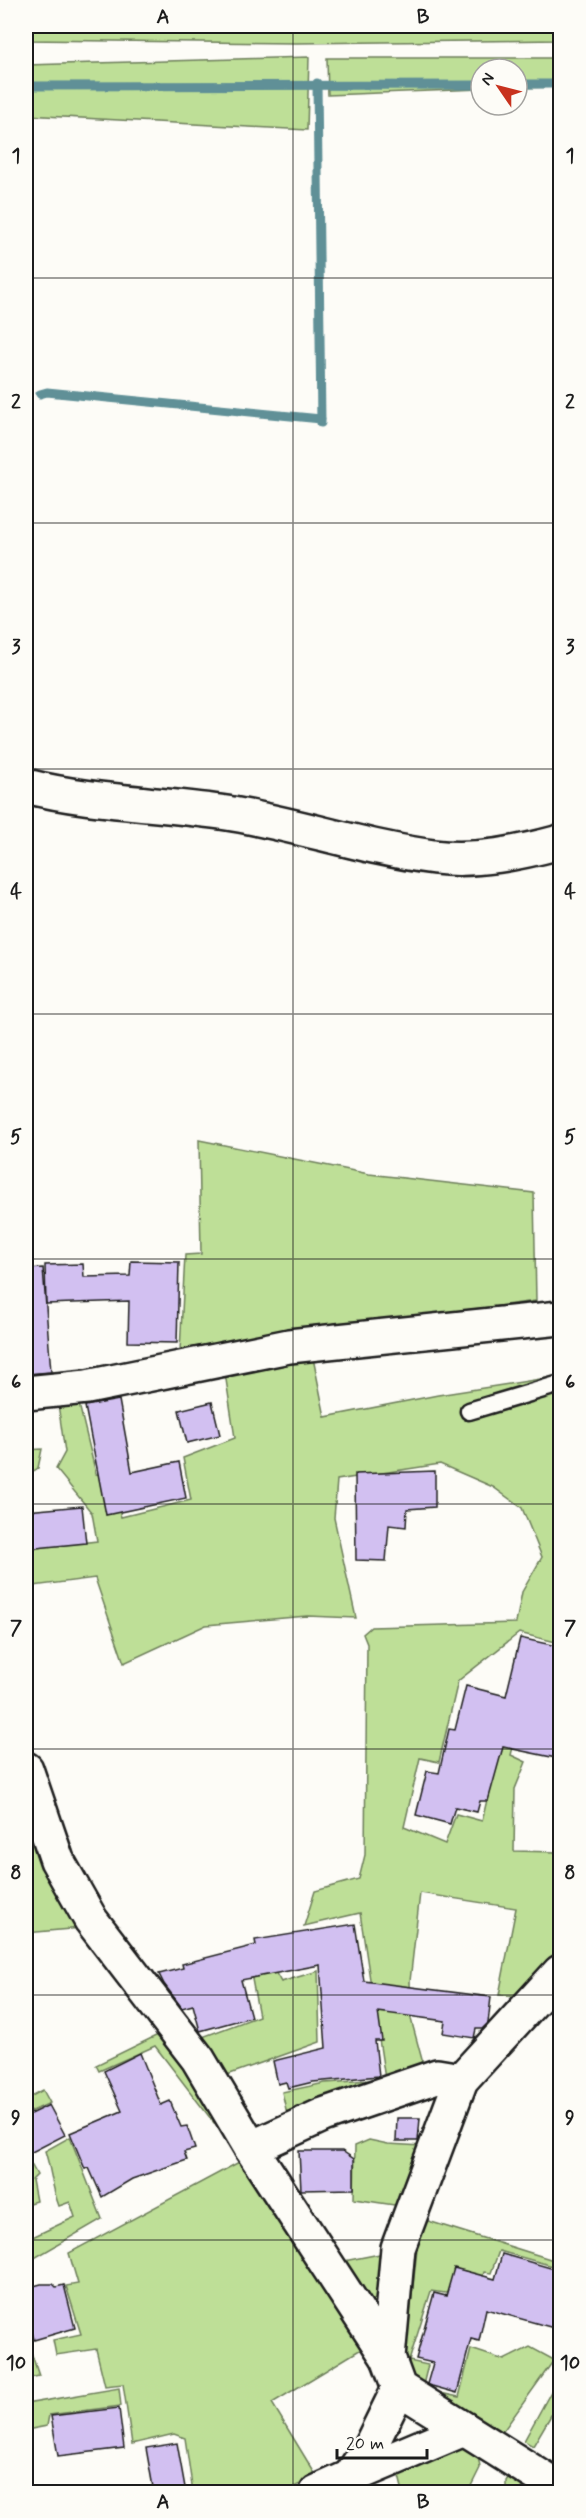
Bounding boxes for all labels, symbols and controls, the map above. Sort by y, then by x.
text: A [156,4,170,31]
text: B [417,4,430,31]
north arrow [469,57,529,117]
text: N [476,69,500,90]
text: 1 [12,143,20,170]
text: 1 [566,143,574,170]
text: 2 [11,389,21,416]
text: 2 [565,389,575,416]
text: 3 [11,634,21,661]
text: 3 [565,634,575,661]
text: 4 [10,879,22,906]
text: 4 [564,879,576,906]
text: 5 [10,1124,22,1151]
text: 5 [564,1124,576,1151]
text: 6 [11,1369,21,1396]
text: 6 [565,1369,575,1396]
text: 7 [10,1615,22,1642]
text: 7 [564,1615,576,1642]
text: 8 [10,1860,22,1887]
text: 8 [564,1860,576,1887]
text: 9 [11,2105,21,2132]
text: 9 [565,2105,575,2132]
text: 10 [6,2350,26,2377]
text: 10 [560,2350,580,2377]
scale bar [337,2422,427,2460]
text: 20 m [346,2432,384,2456]
text: A [156,2489,170,2516]
text: B [417,2489,430,2516]

